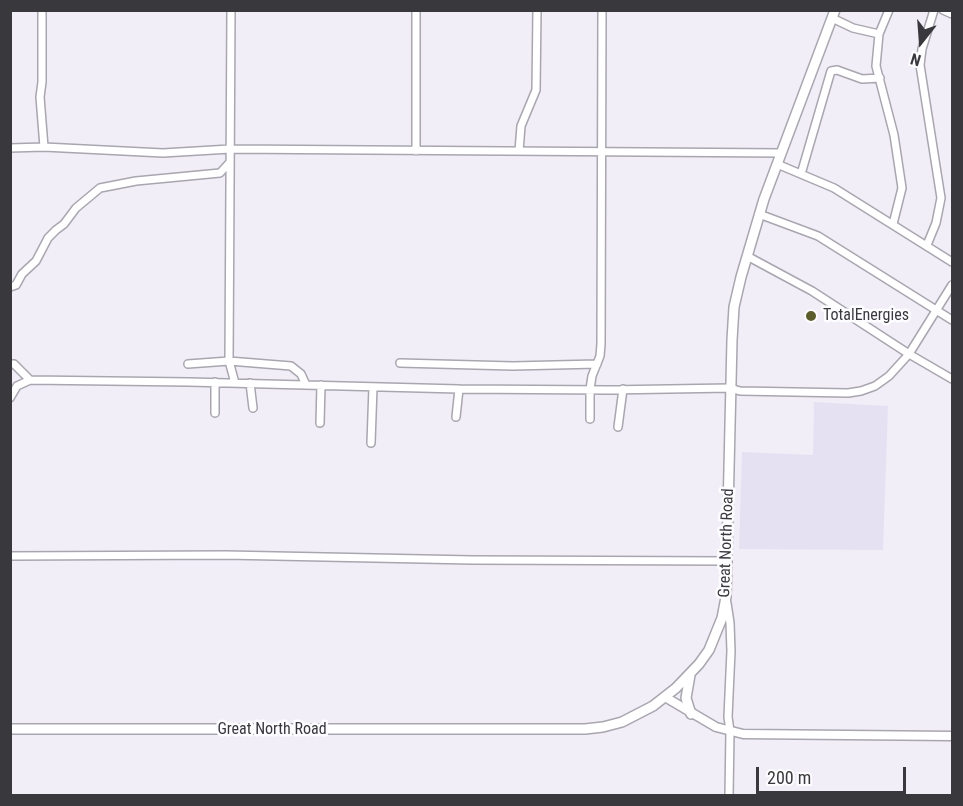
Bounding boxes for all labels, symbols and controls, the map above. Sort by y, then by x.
north arrow [891,12,951,72]
text: N [908,49,923,70]
place label: TotalEnergies [823,306,909,326]
marker: TotalEnergies [804,309,818,323]
street label: Great North Road [716,488,738,598]
street label: Great North Road [217,720,327,740]
scale bar [759,755,909,793]
text: 200 m [767,767,811,788]

